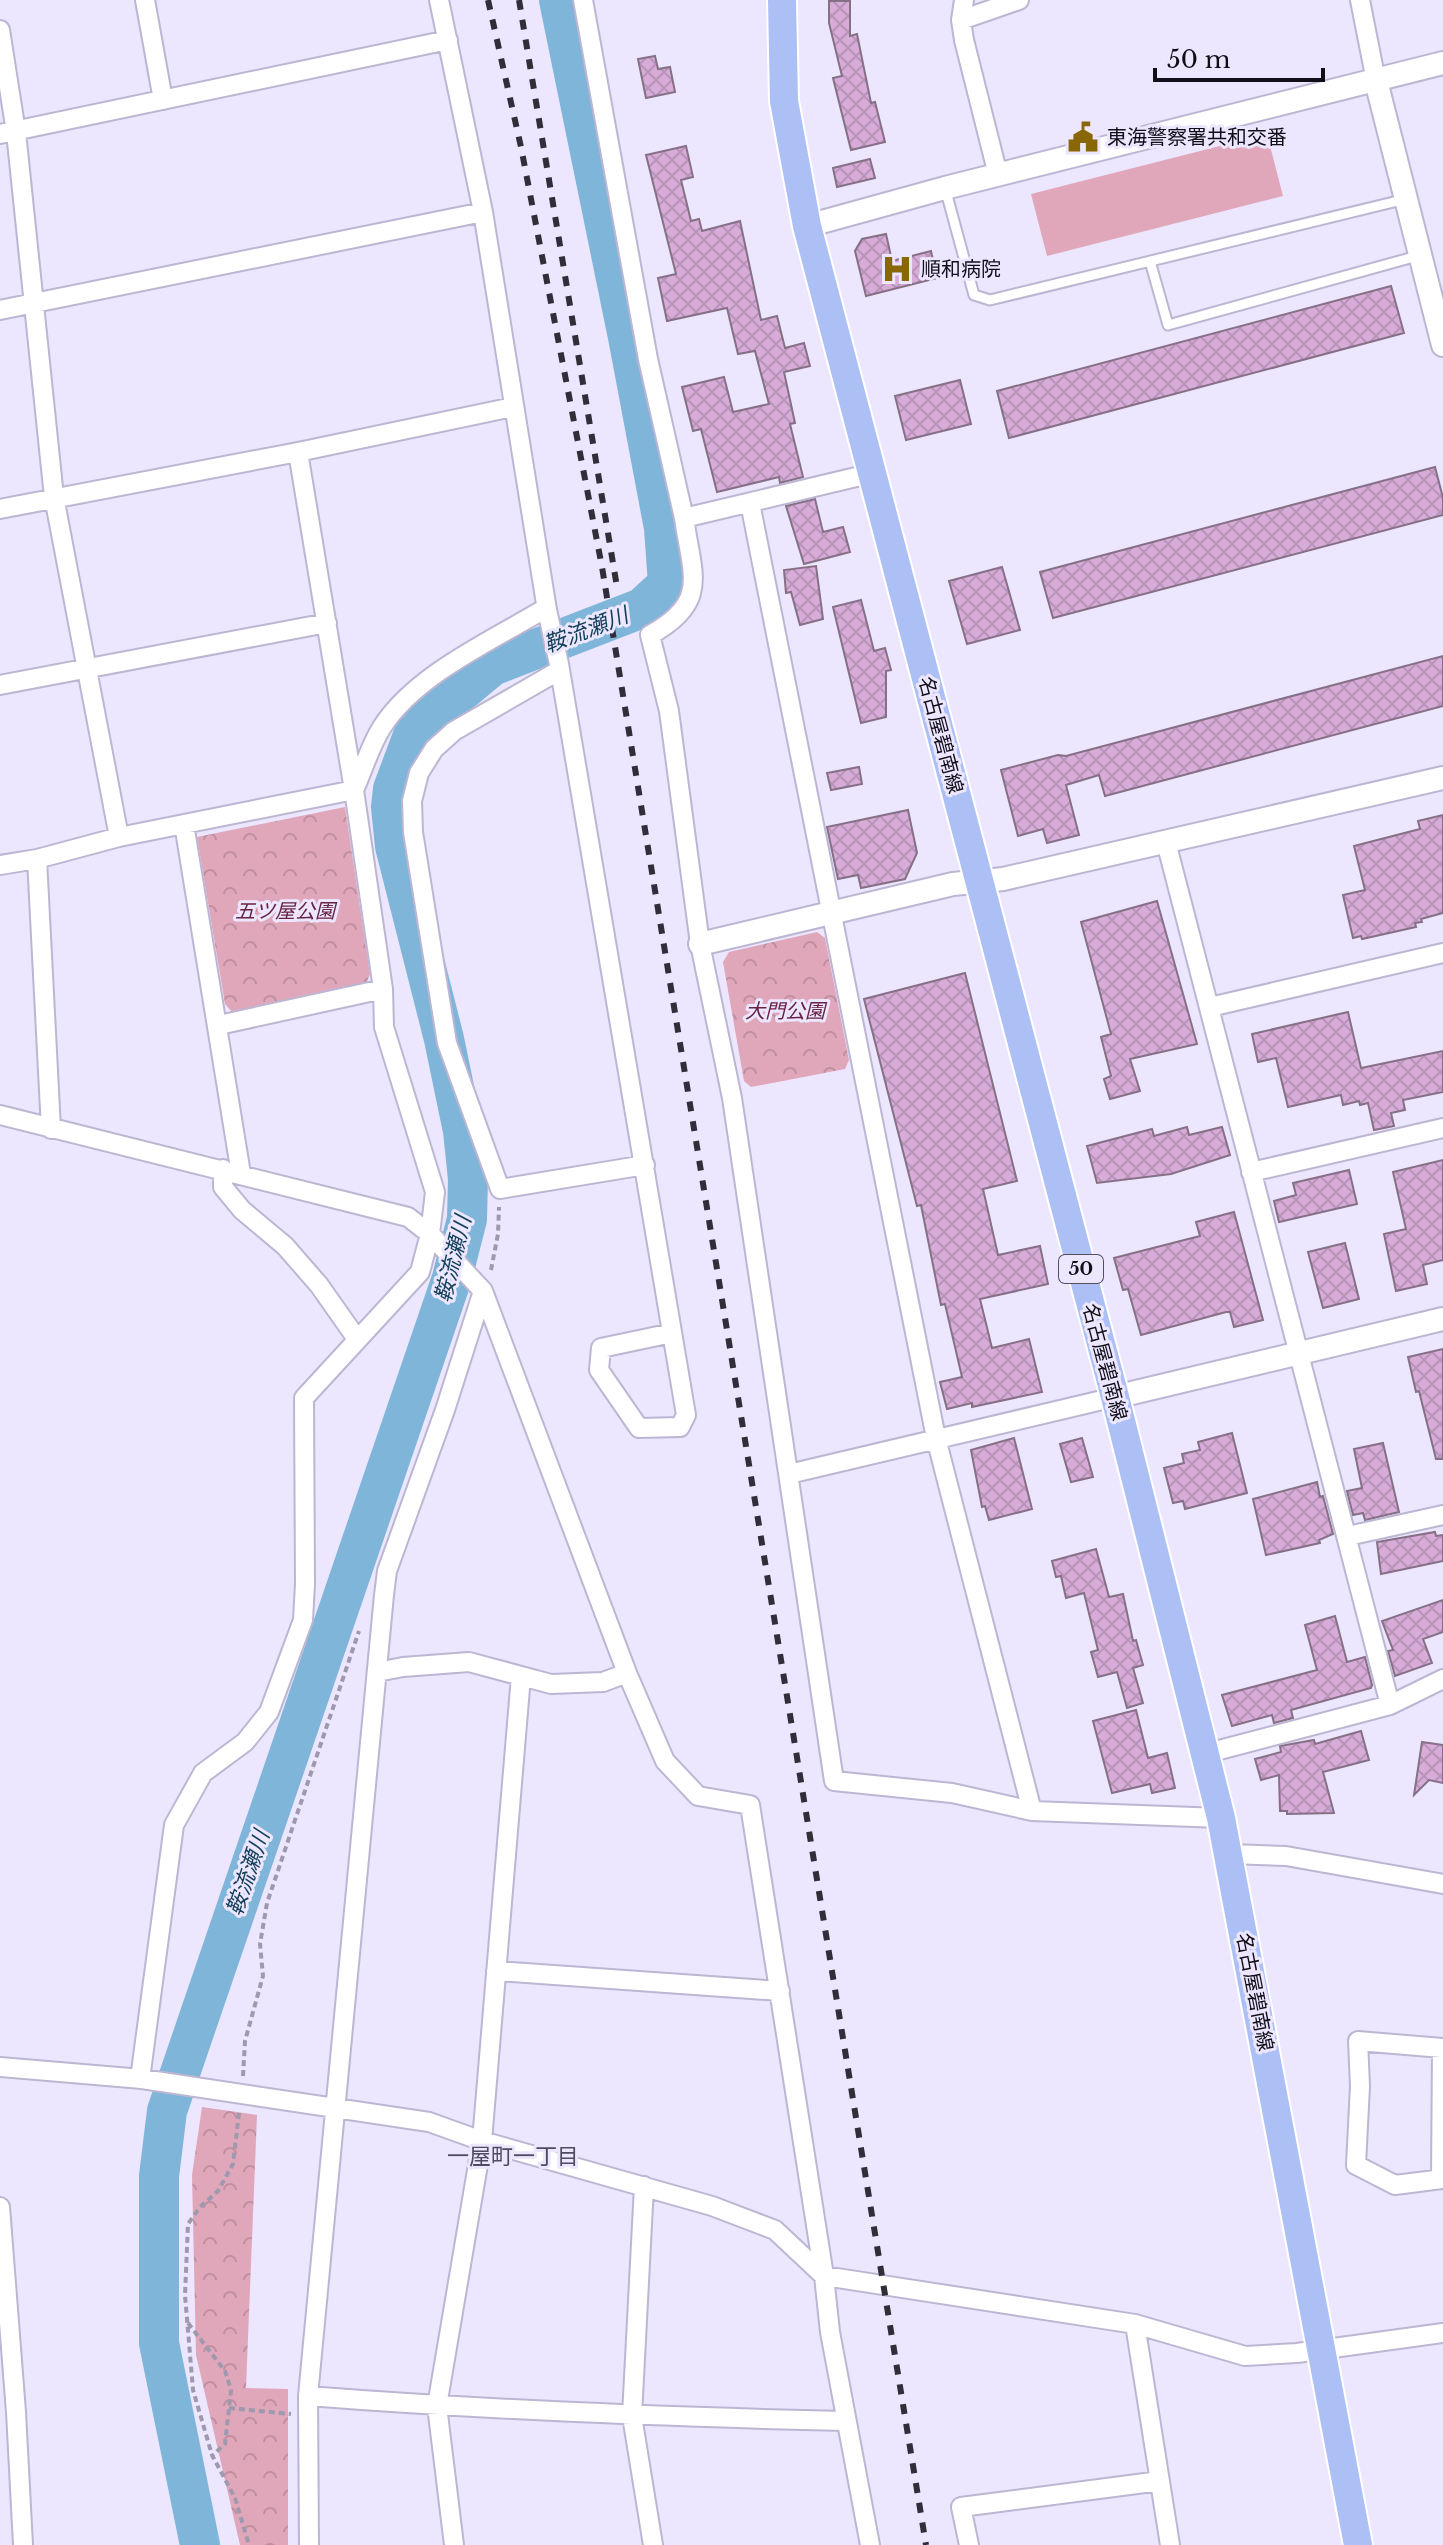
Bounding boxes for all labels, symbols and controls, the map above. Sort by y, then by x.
scale bar [1155,32,1323,82]
text: 50 m [1167,45,1231,74]
public building icon: 東海警察署共和交番 [1066,120,1100,154]
place label: 東海警察署共和交番 [1107,125,1287,149]
hospital icon: 順和病院 [880,252,914,286]
place label: 順和病院 [921,257,1001,281]
water label: 鞍流瀬川 [540,601,634,658]
street label: 名古屋碧南線 [914,674,968,796]
park label: 五ツ屋公園 [235,899,338,923]
park label: 大門公園 [745,999,828,1023]
water label: 鞍流瀬川 [429,1211,477,1305]
road number: 50 [1059,1255,1103,1283]
street label: 名古屋碧南線 [1078,1301,1132,1423]
water label: 鞍流瀬川 [221,1825,276,1919]
street label: 名古屋碧南線 [1232,1931,1278,2053]
district label: 一屋町一丁目 [447,2143,579,2170]

